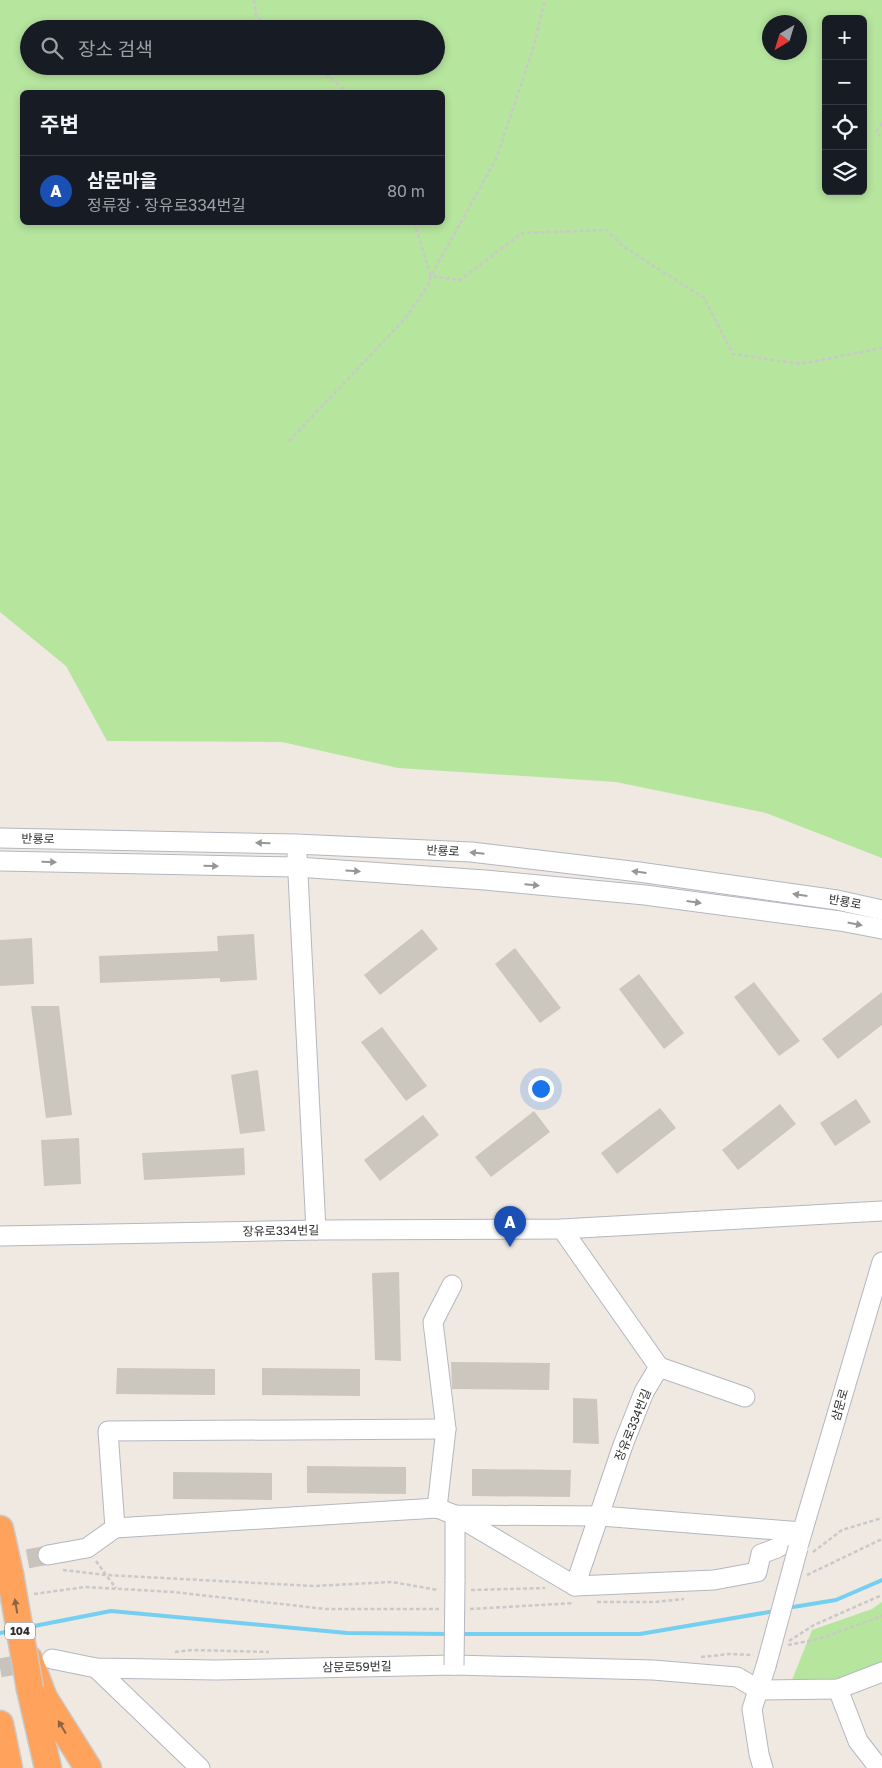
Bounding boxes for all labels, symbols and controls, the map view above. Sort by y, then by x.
north arrow [762,15,807,60]
map controls [822,15,867,195]
button: + [822,15,867,60]
search box [20,20,445,75]
icon: search [38,34,66,62]
text: 장소 검색 [78,37,153,60]
button: − [822,60,867,105]
button: locate [822,105,867,150]
text: 주변 [40,111,79,137]
button: layers [822,150,867,195]
text: 삼문마을 [87,168,157,191]
text: A [50,181,62,201]
text: 80 m [387,181,425,201]
text: 정류장 · 장유로334번길 [87,195,246,215]
street label: 반룡로 [21,831,55,846]
one-way arrow [254,839,270,847]
street label: 반룡로 [426,842,460,859]
one-way arrow [469,849,485,857]
one-way arrow [41,858,57,866]
one-way arrow [203,862,219,870]
one-way arrow [345,867,361,875]
one-way arrow [630,868,646,876]
one-way arrow [524,881,540,889]
one-way arrow [791,891,807,899]
street label: 반룡로 [827,891,863,912]
one-way arrow [686,898,702,906]
one-way arrow [847,920,863,928]
your location [528,1076,554,1102]
pin: A [494,1206,526,1247]
street label: 장유로334번길 [243,1222,319,1239]
street label: 장유로334번길 [611,1387,654,1463]
street label: 삼문로 [828,1387,851,1423]
one-way arrow [11,1598,19,1614]
road number: 104 [5,1622,35,1640]
street label: 삼문로59번길 [322,1658,392,1675]
one-way arrow [57,1721,66,1734]

